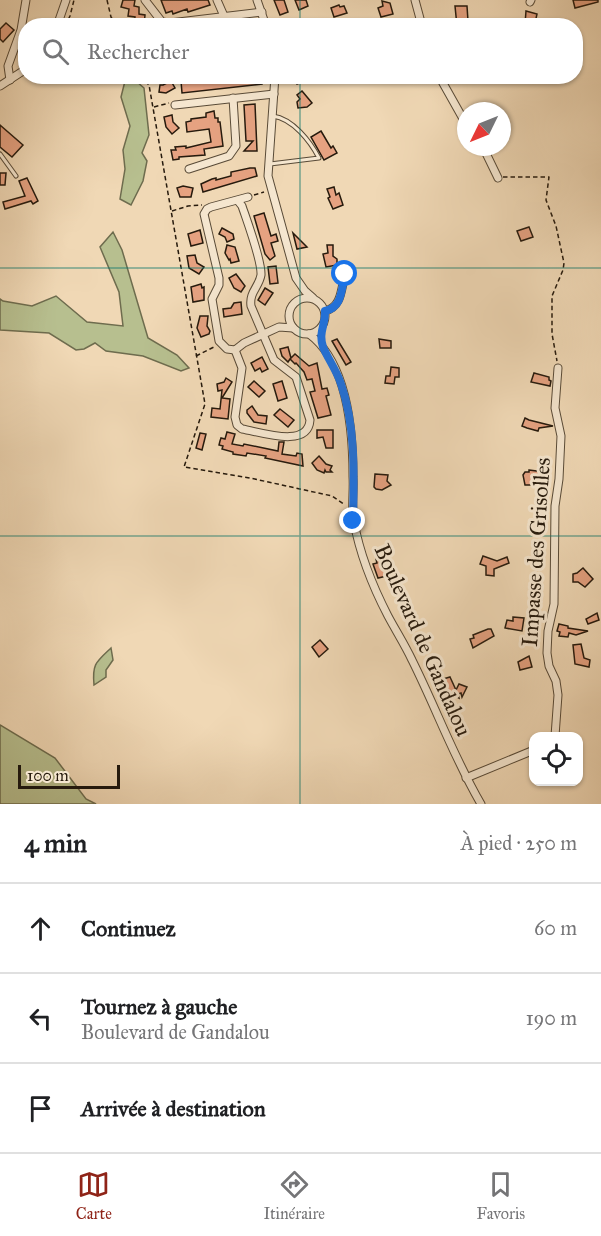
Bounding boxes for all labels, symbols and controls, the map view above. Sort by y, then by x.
search box [18,18,583,84]
icon: search [39,35,72,68]
text: Rechercher [87,38,189,65]
north arrow [457,102,511,156]
route start [331,260,357,286]
street label: Impasse des Grisolles [516,456,556,648]
route end [339,507,365,533]
street label: Boulevard de Gandalou [368,540,478,741]
map controls [529,732,583,786]
button: locate [529,732,583,786]
scale bar [18,762,120,790]
text: 100 m [27,766,69,785]
text: 4 min [24,827,87,859]
text: À pied · 250 m [461,831,577,855]
icon: ahead [24,912,57,945]
text: Continuez [81,915,176,942]
text: 60 m [534,916,577,940]
text: Tournez à gauche [81,993,237,1020]
icon: left [24,1002,57,1035]
text: 190 m [526,1006,577,1030]
text: Boulevard de Gandalou [81,1020,270,1044]
icon: arrive [24,1092,57,1125]
text: Arrivée à destination [81,1095,266,1122]
tab: Carte [76,1168,112,1223]
tab: Itinéraire [263,1168,325,1223]
tab: Favoris [477,1168,525,1223]

